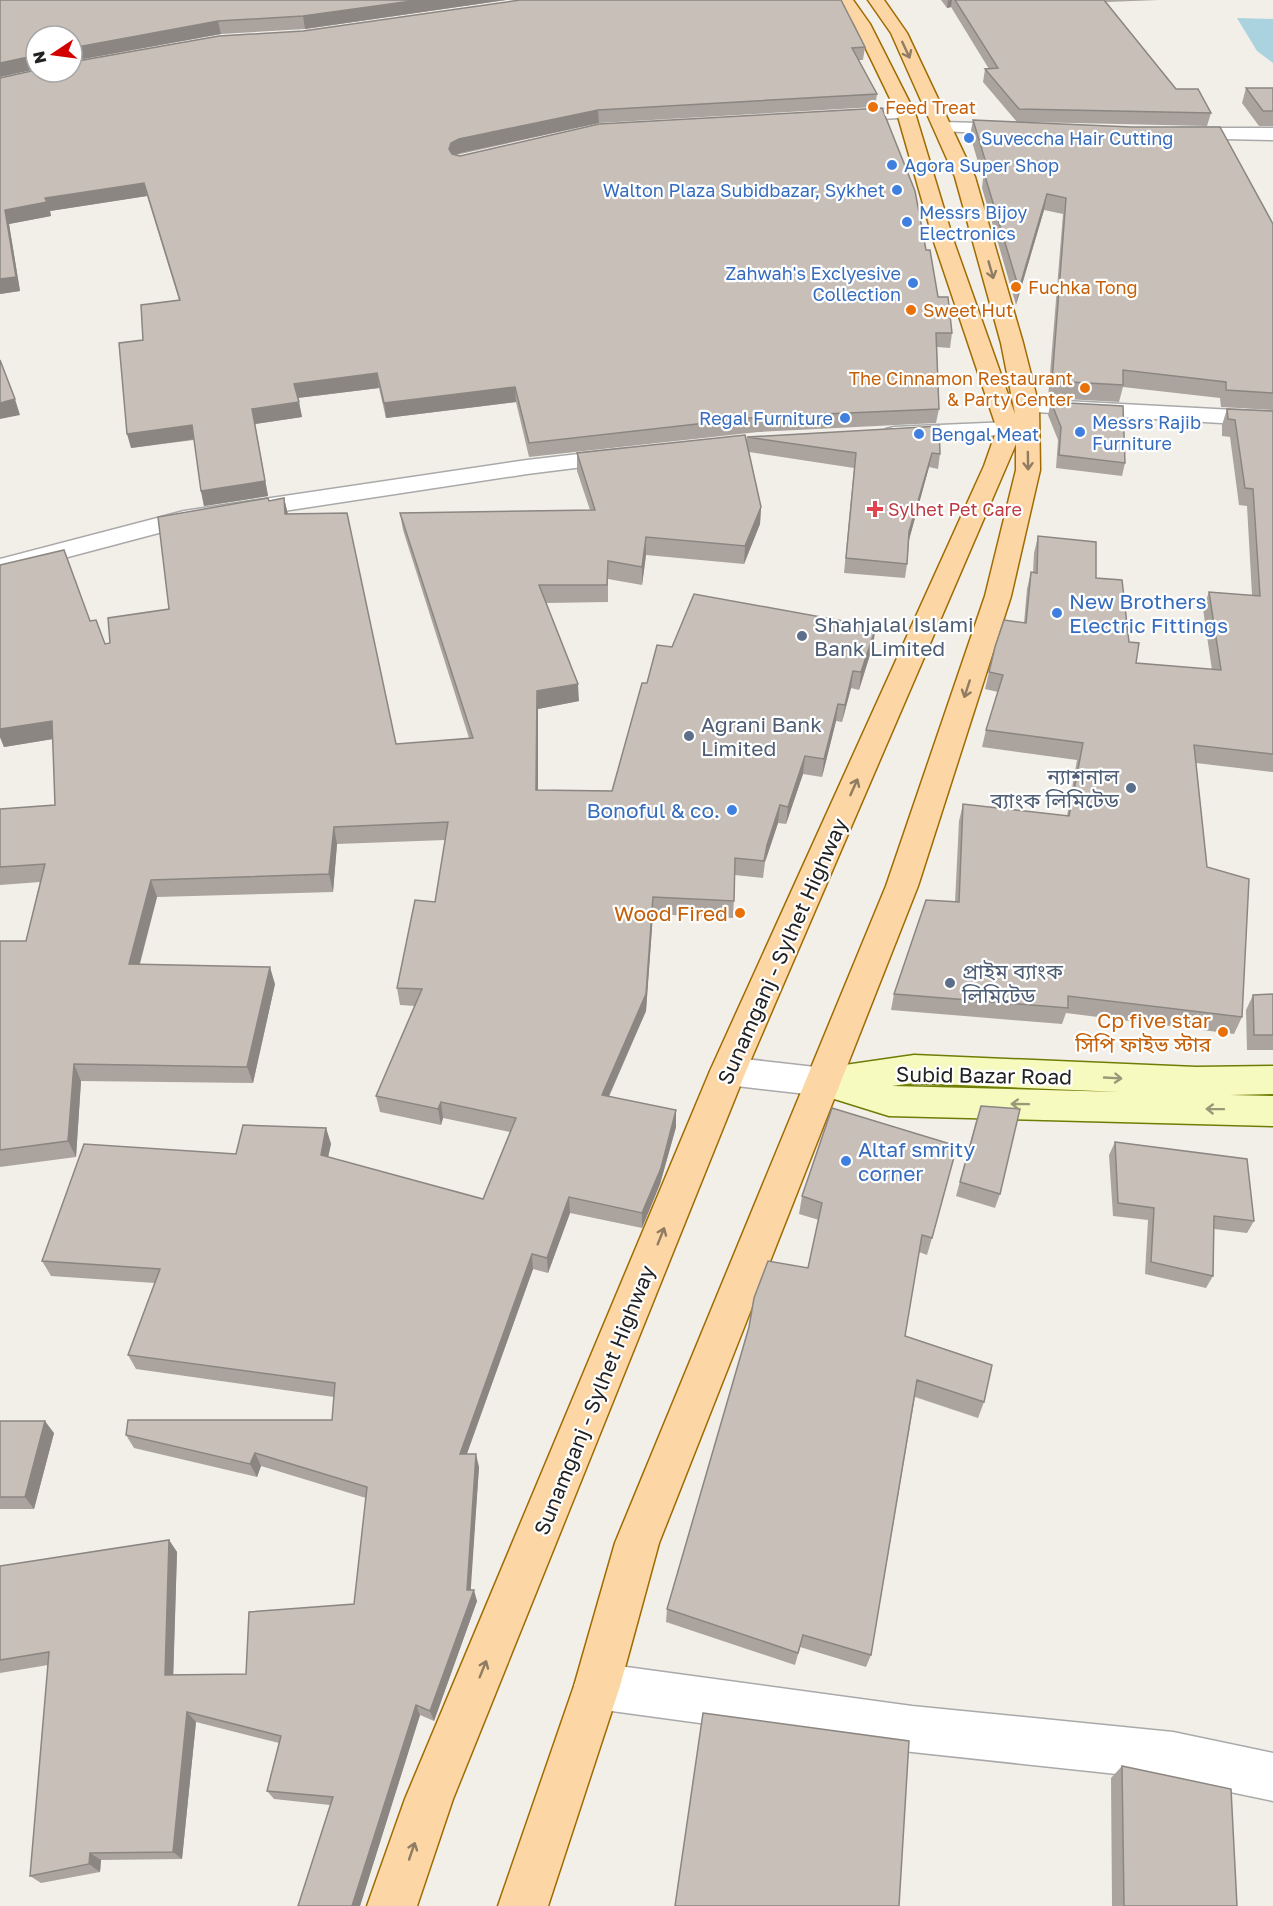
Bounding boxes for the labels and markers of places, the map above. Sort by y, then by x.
place label: Feed Treat [885,96,976,118]
marker: Feed Treat [866,100,880,114]
place label: Suveccha Hair Cutting [981,127,1173,149]
marker: Suveccha Hair Cutting [962,131,976,145]
place label: Agora Super Shop [904,154,1059,176]
marker: Agora Super Shop [885,158,899,172]
place label: Walton Plaza Subidbazar, Sykhet [603,179,885,201]
marker: Walton Plaza Subidbazar, Sykhet [890,183,904,197]
place label: Messrs Bijoy Electronics [919,201,1027,244]
marker: Messrs Bijoy Electronics [900,215,914,229]
place label: Zahwah's Exclyesive Collection [725,262,901,305]
marker: Zahwah's Exclyesive Collection [906,276,920,290]
place label: Fuchka Tong [1028,276,1138,298]
marker: Fuchka Tong [1009,280,1023,294]
place label: Sweet Hut [923,299,1013,321]
marker: Sweet Hut [904,303,918,317]
place label: The Cinnamon Restaurant & Party Center [849,367,1073,410]
marker: The Cinnamon Restaurant & Party Center [1078,381,1092,395]
place label: Regal Furniture [699,407,833,429]
marker: Regal Furniture [838,411,852,425]
place label: Messrs Rajib Furniture [1092,411,1201,454]
place label: Bengal Meat [931,423,1039,445]
marker: Messrs Rajib Furniture [1073,425,1087,439]
marker: Bengal Meat [912,427,926,441]
place label: Sylhet Pet Care [888,498,1022,520]
marker: Sylhet Pet Care [866,500,884,518]
place label: New Brothers Electric Fittings [1069,588,1228,638]
marker: New Brothers Electric Fittings [1050,606,1064,620]
place label: Shahjalal Islami Bank Limited [814,611,974,661]
marker: Shahjalal Islami Bank Limited [795,629,809,643]
place label: Agrani Bank Limited [701,711,822,761]
marker: Agrani Bank Limited [682,729,696,743]
place label: ন্যাশনাল ব্যাংক লিমিটেড [989,763,1120,813]
marker: ন্যাশনাল ব্যাংক লিমিটেড [1124,781,1138,795]
place label: Bonoful & co. [586,797,720,823]
marker: Bonoful & co. [725,803,739,817]
place label: Wood Fired [614,900,728,926]
marker: Wood Fired [733,906,747,920]
place label: প্রাইম ব্যাংক লিমিটেড [961,958,1064,1008]
marker: প্রাইম ব্যাংক লিমিটেড [943,976,957,990]
place label: Cp five star সিপি ফাইভ স্টার [1074,1007,1211,1057]
marker: Cp five star সিপি ফাইভ স্টার [1216,1025,1230,1039]
place label: Altaf smrity corner [858,1136,975,1186]
marker: Altaf smrity corner [839,1154,853,1168]

